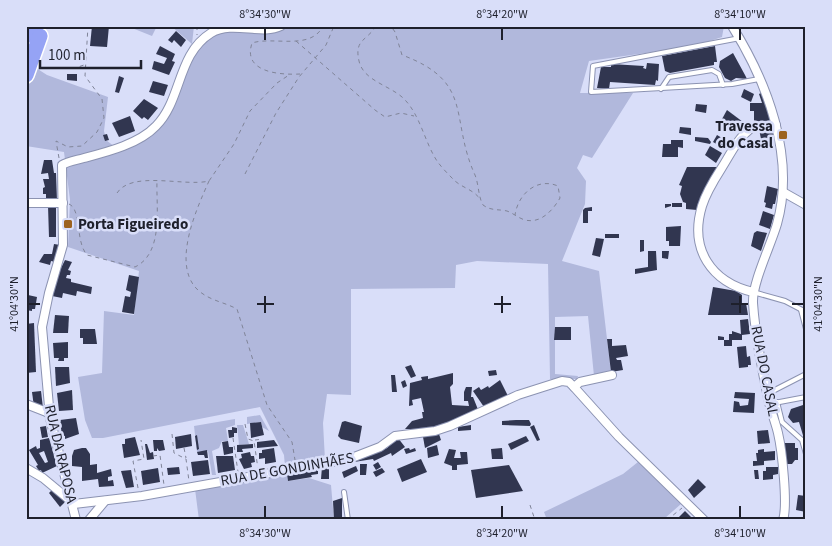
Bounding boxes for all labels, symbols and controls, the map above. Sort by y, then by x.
text: 8°34'30"W [239,6,291,23]
text: 8°34'20"W [476,6,528,23]
text: 8°34'10"W [714,6,766,23]
scale bar [40,38,141,70]
text: 100 m [48,45,86,66]
place label: Travessa do Casal [715,116,774,154]
marker: Travessa do Casal [777,129,789,141]
place label: Porta Figueiredo [78,214,188,235]
marker: Porta Figueiredo [62,218,74,230]
text: 41°04'30"N [6,276,23,332]
text: 41°04'30"N [810,276,827,332]
street label: RUA DO CASAL [745,324,784,418]
street label: RUA DA RAPOSA [39,403,82,506]
street label: RUA DE GONDINHÃES [219,447,355,492]
text: 8°34'30"W [239,525,291,542]
text: 8°34'20"W [476,525,528,542]
text: 8°34'10"W [714,525,766,542]

